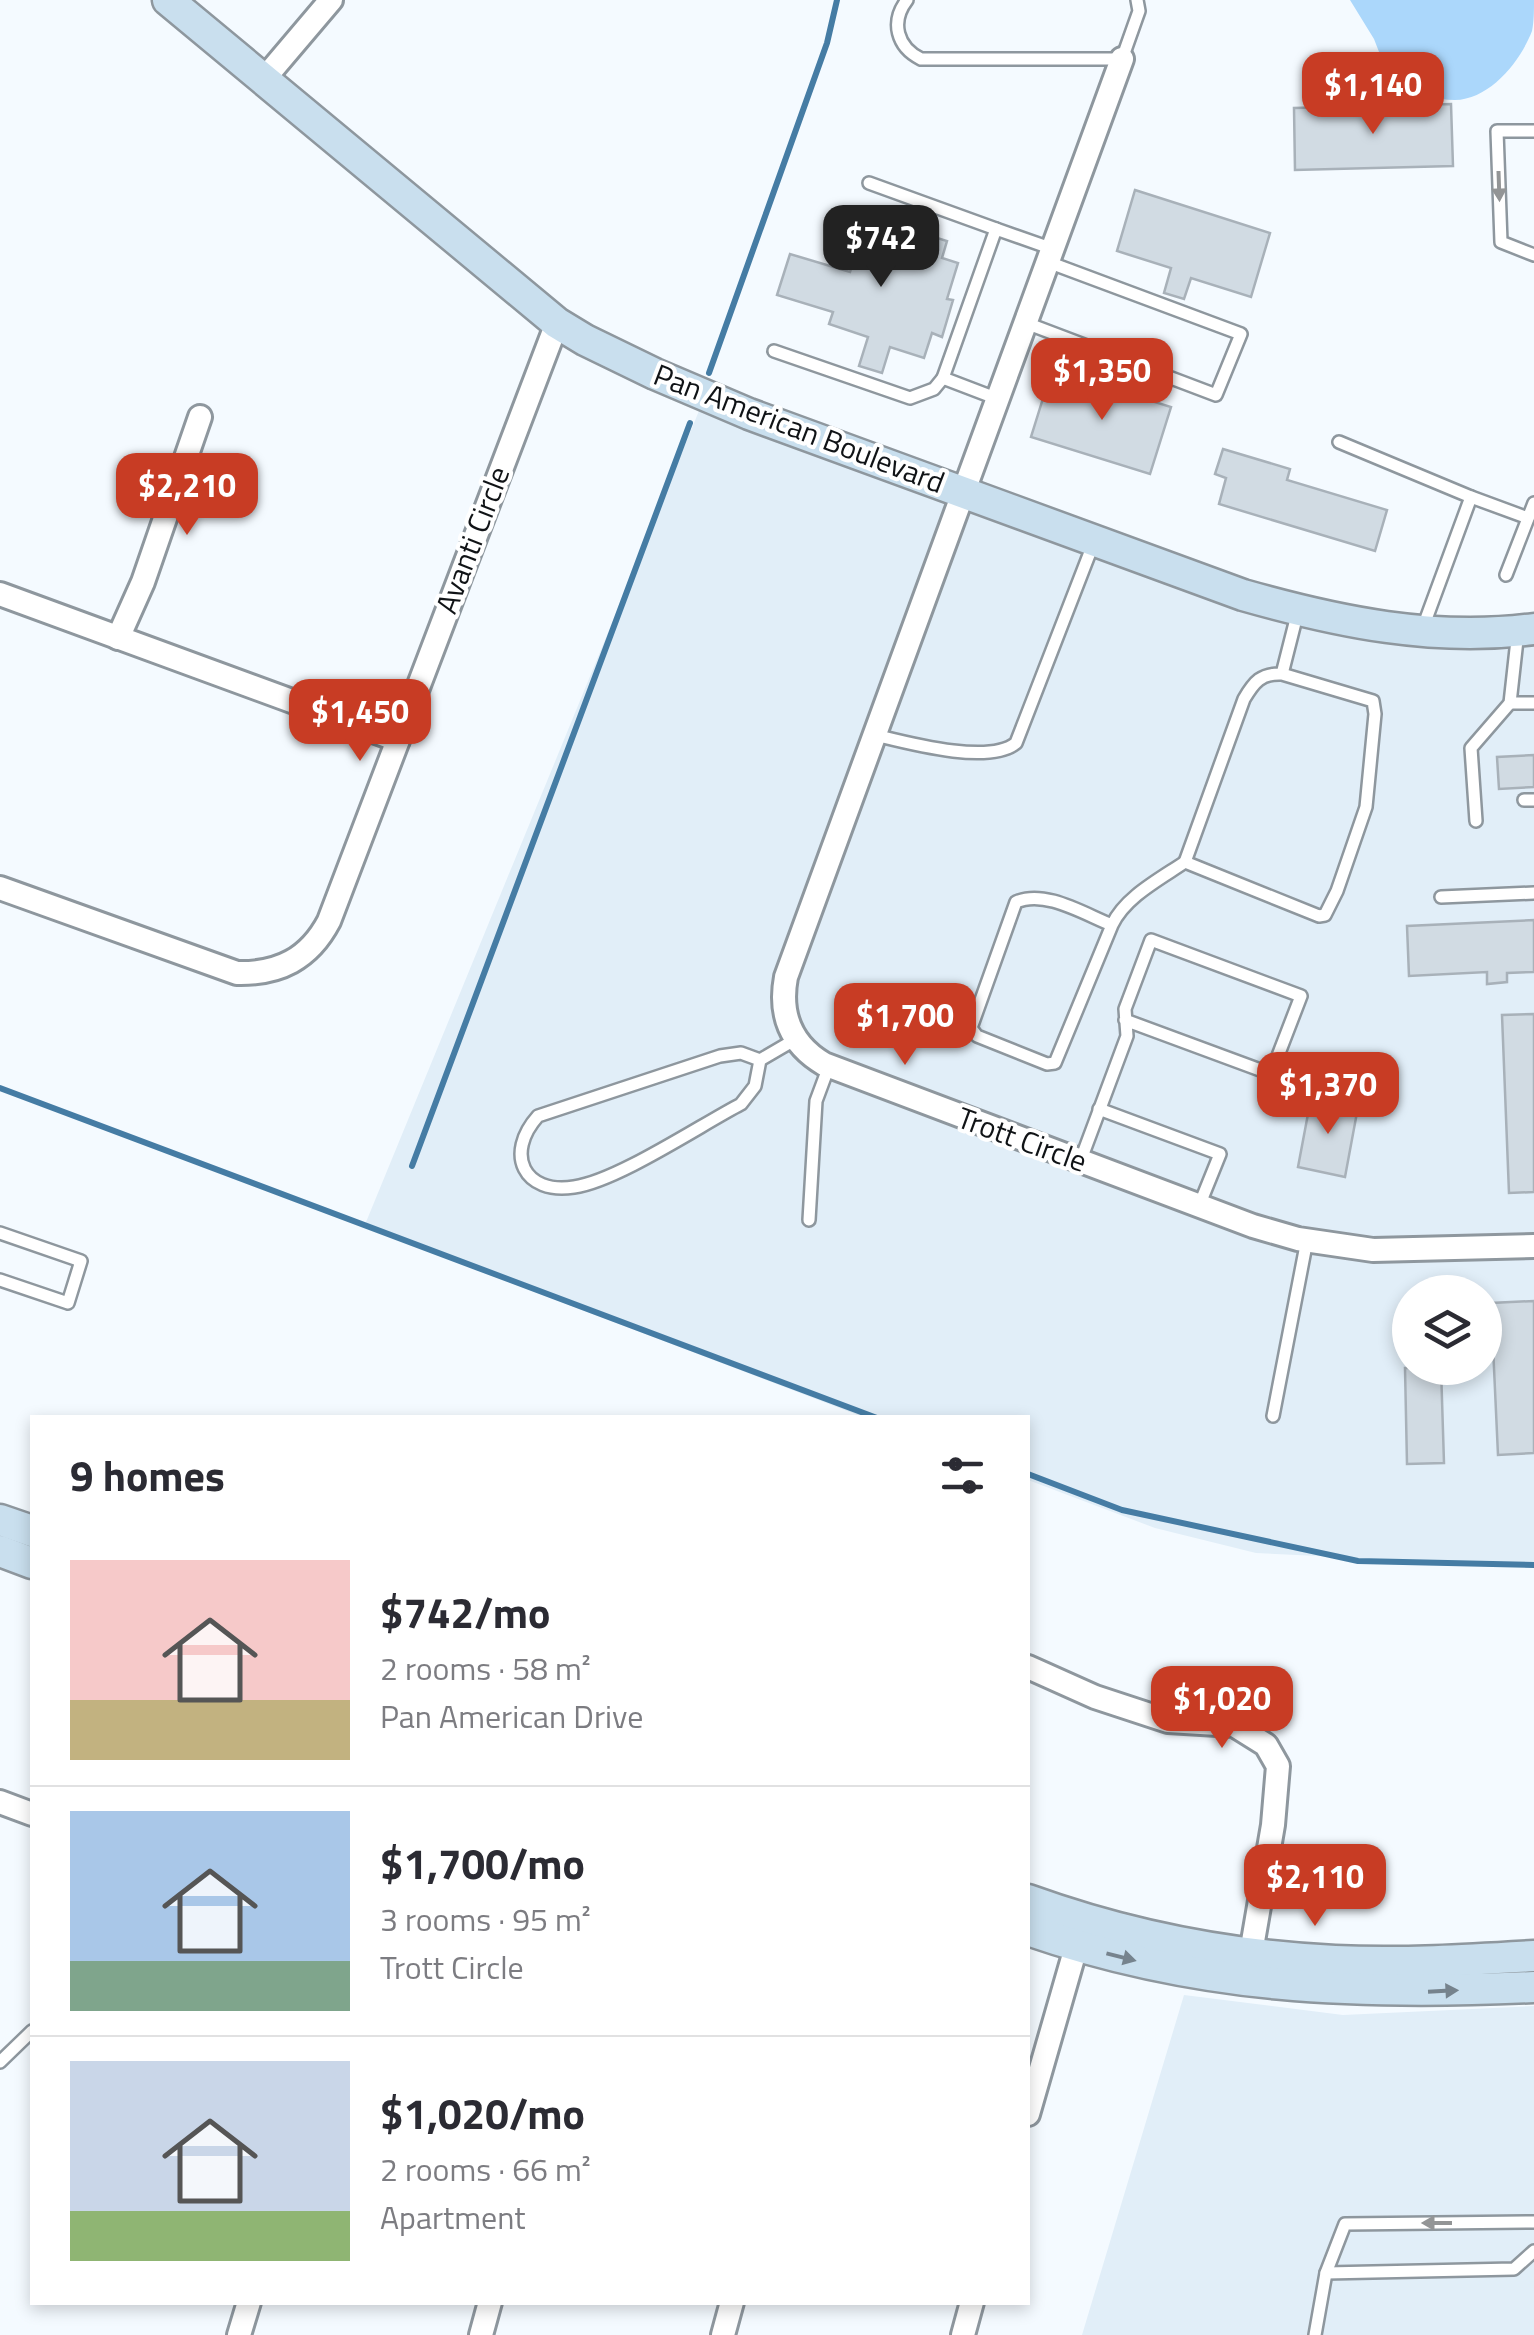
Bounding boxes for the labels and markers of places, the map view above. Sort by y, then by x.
pin: $1,140 [1292,52,1454,137]
pin: $742 [822,205,940,290]
pin: $1,350 [1021,338,1183,423]
pin: $2,210 [106,453,268,538]
pin: $1,450 [279,679,441,764]
pin: $1,700 [824,983,986,1068]
pin: $1,370 [1247,1052,1409,1137]
pin: $1,020 [1141,1666,1303,1751]
pin: $2,110 [1234,1844,1396,1929]

